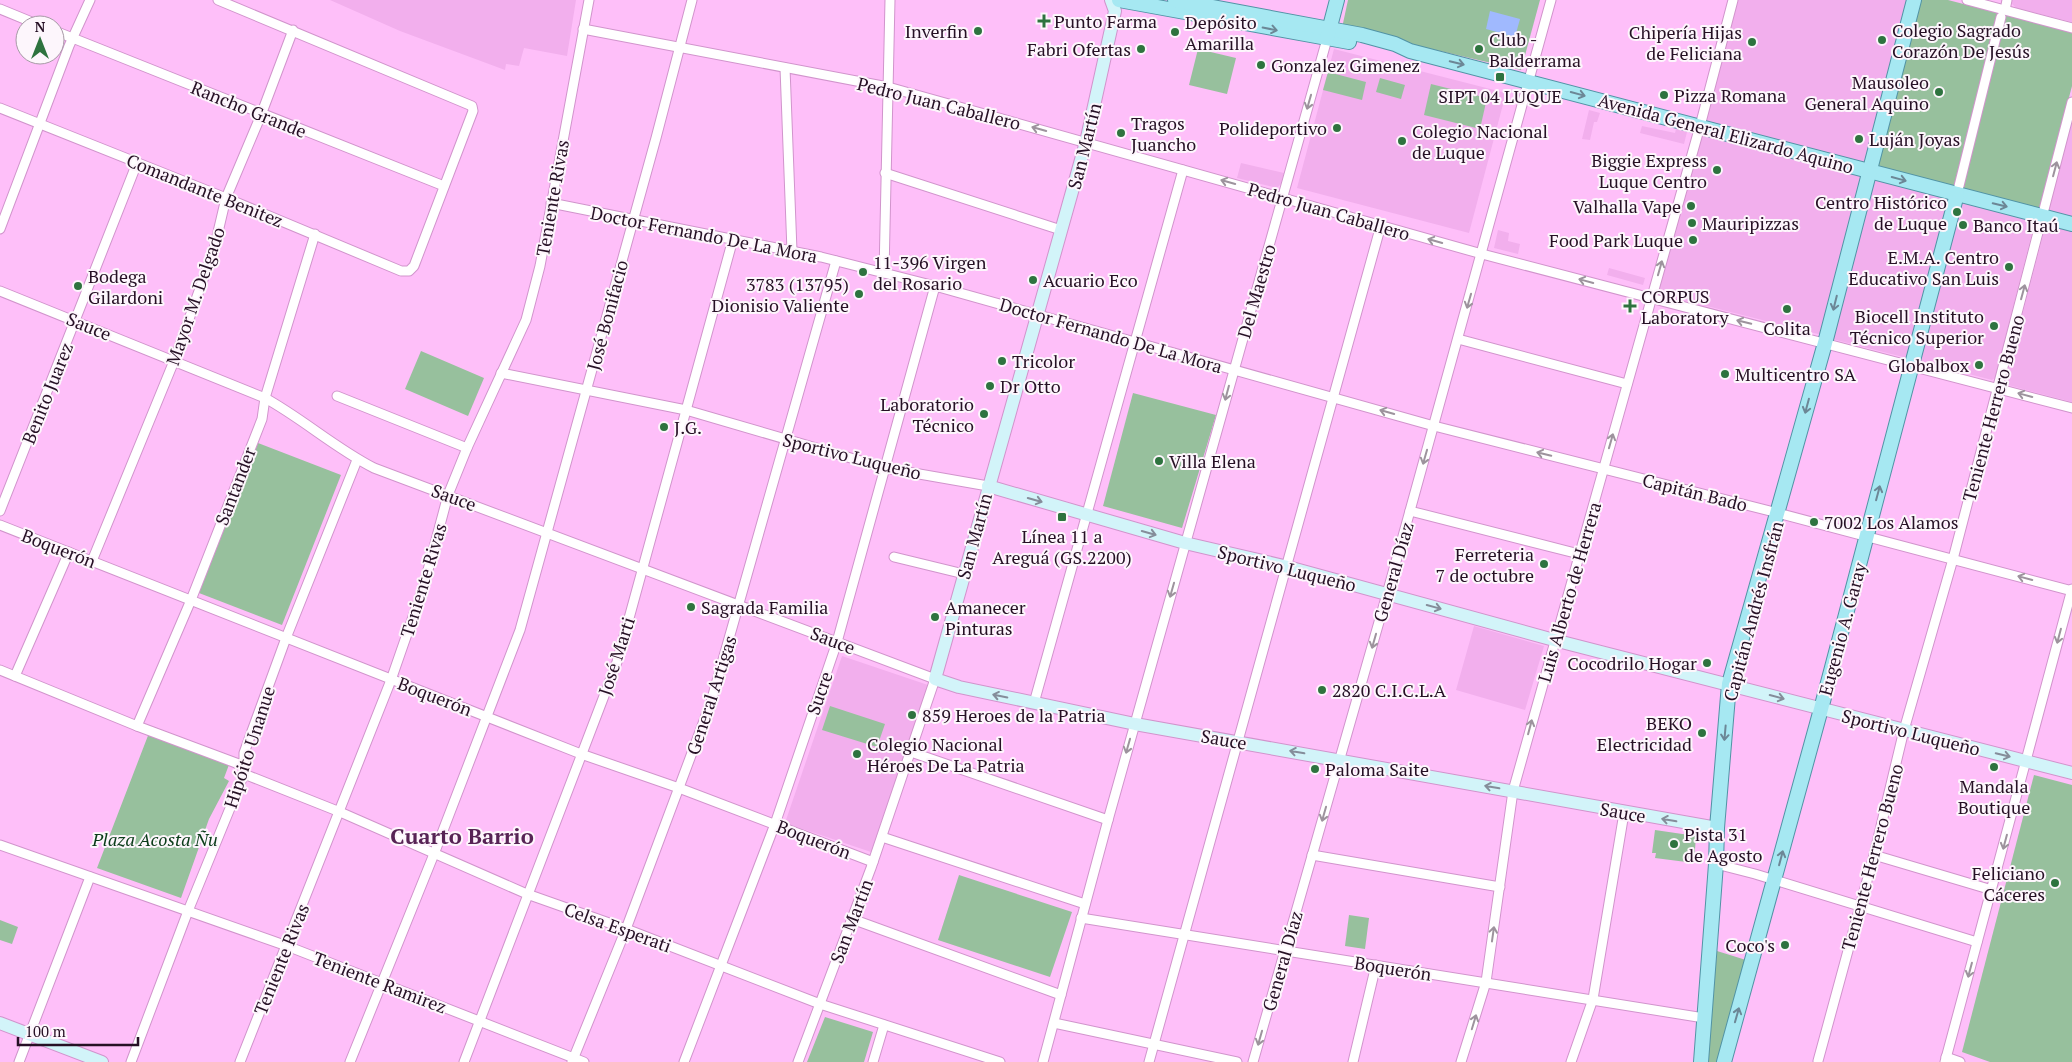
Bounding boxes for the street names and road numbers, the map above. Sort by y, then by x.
street label: Pedro Juan Caballero [855,71,1023,135]
street label: Rancho Grande [188,75,310,143]
street label: Avenida General Elizardo Aquino [1596,87,1856,179]
street label: San Martín [1062,100,1106,192]
street label: Teniente Rivas [530,138,574,258]
street label: Comandante Benitez [123,148,287,232]
street label: Pedro Juan Caballero [1245,176,1413,246]
street label: Doctor Fernando De La Mora [589,200,819,268]
street label: Mayor M. Delgado [160,224,230,368]
street label: Del Maestro [1231,241,1281,341]
street label: José Bonifacio [581,257,633,373]
street label: Doctor Fernando De La Mora [997,292,1225,378]
street label: Sauce [63,306,115,346]
street label: Teniente Herrero Bueno [1957,312,2030,504]
street label: Benito Juarez [16,339,78,447]
street label: Sportivo Luqueño [780,427,924,485]
street label: Santander [209,443,261,529]
street label: Capitán Bado [1640,467,1750,517]
street label: Sauce [428,478,480,516]
street label: San Martín [951,490,997,582]
street label: Luis Alberto de Herrera [1532,499,1606,685]
street label: Capitán Andrés Insfrán [1717,518,1789,704]
street label: General Díaz [1367,519,1419,625]
street label: Teniente Rivas [394,520,452,640]
street label: Boquerón [18,523,100,573]
street label: Sportivo Luqueño [1215,539,1359,597]
street label: Eugenio A. Garay [1813,559,1872,698]
street label: José Marti [592,614,640,698]
street label: Sauce [807,621,859,659]
street label: General Artigas [680,632,742,758]
street label: Sucre [800,668,838,718]
street label: Boquerón [394,671,476,721]
street label: Hipóito Unanue [218,683,280,811]
street label: Sportivo Luqueño [1839,703,1983,761]
street label: Sauce [1199,723,1249,755]
street label: Teniente Herrero Bueno [1836,761,1909,953]
street label: Sauce [1598,796,1648,828]
street label: Boquerón [773,814,855,864]
street label: San Martín [824,875,878,966]
street label: Celsa Esperati [561,896,675,958]
street label: Teniente Rivas [248,900,314,1018]
street label: General Díaz [1256,908,1308,1014]
street label: Teniente Ramirez [310,946,450,1018]
street label: Boquerón [1353,950,1434,986]

